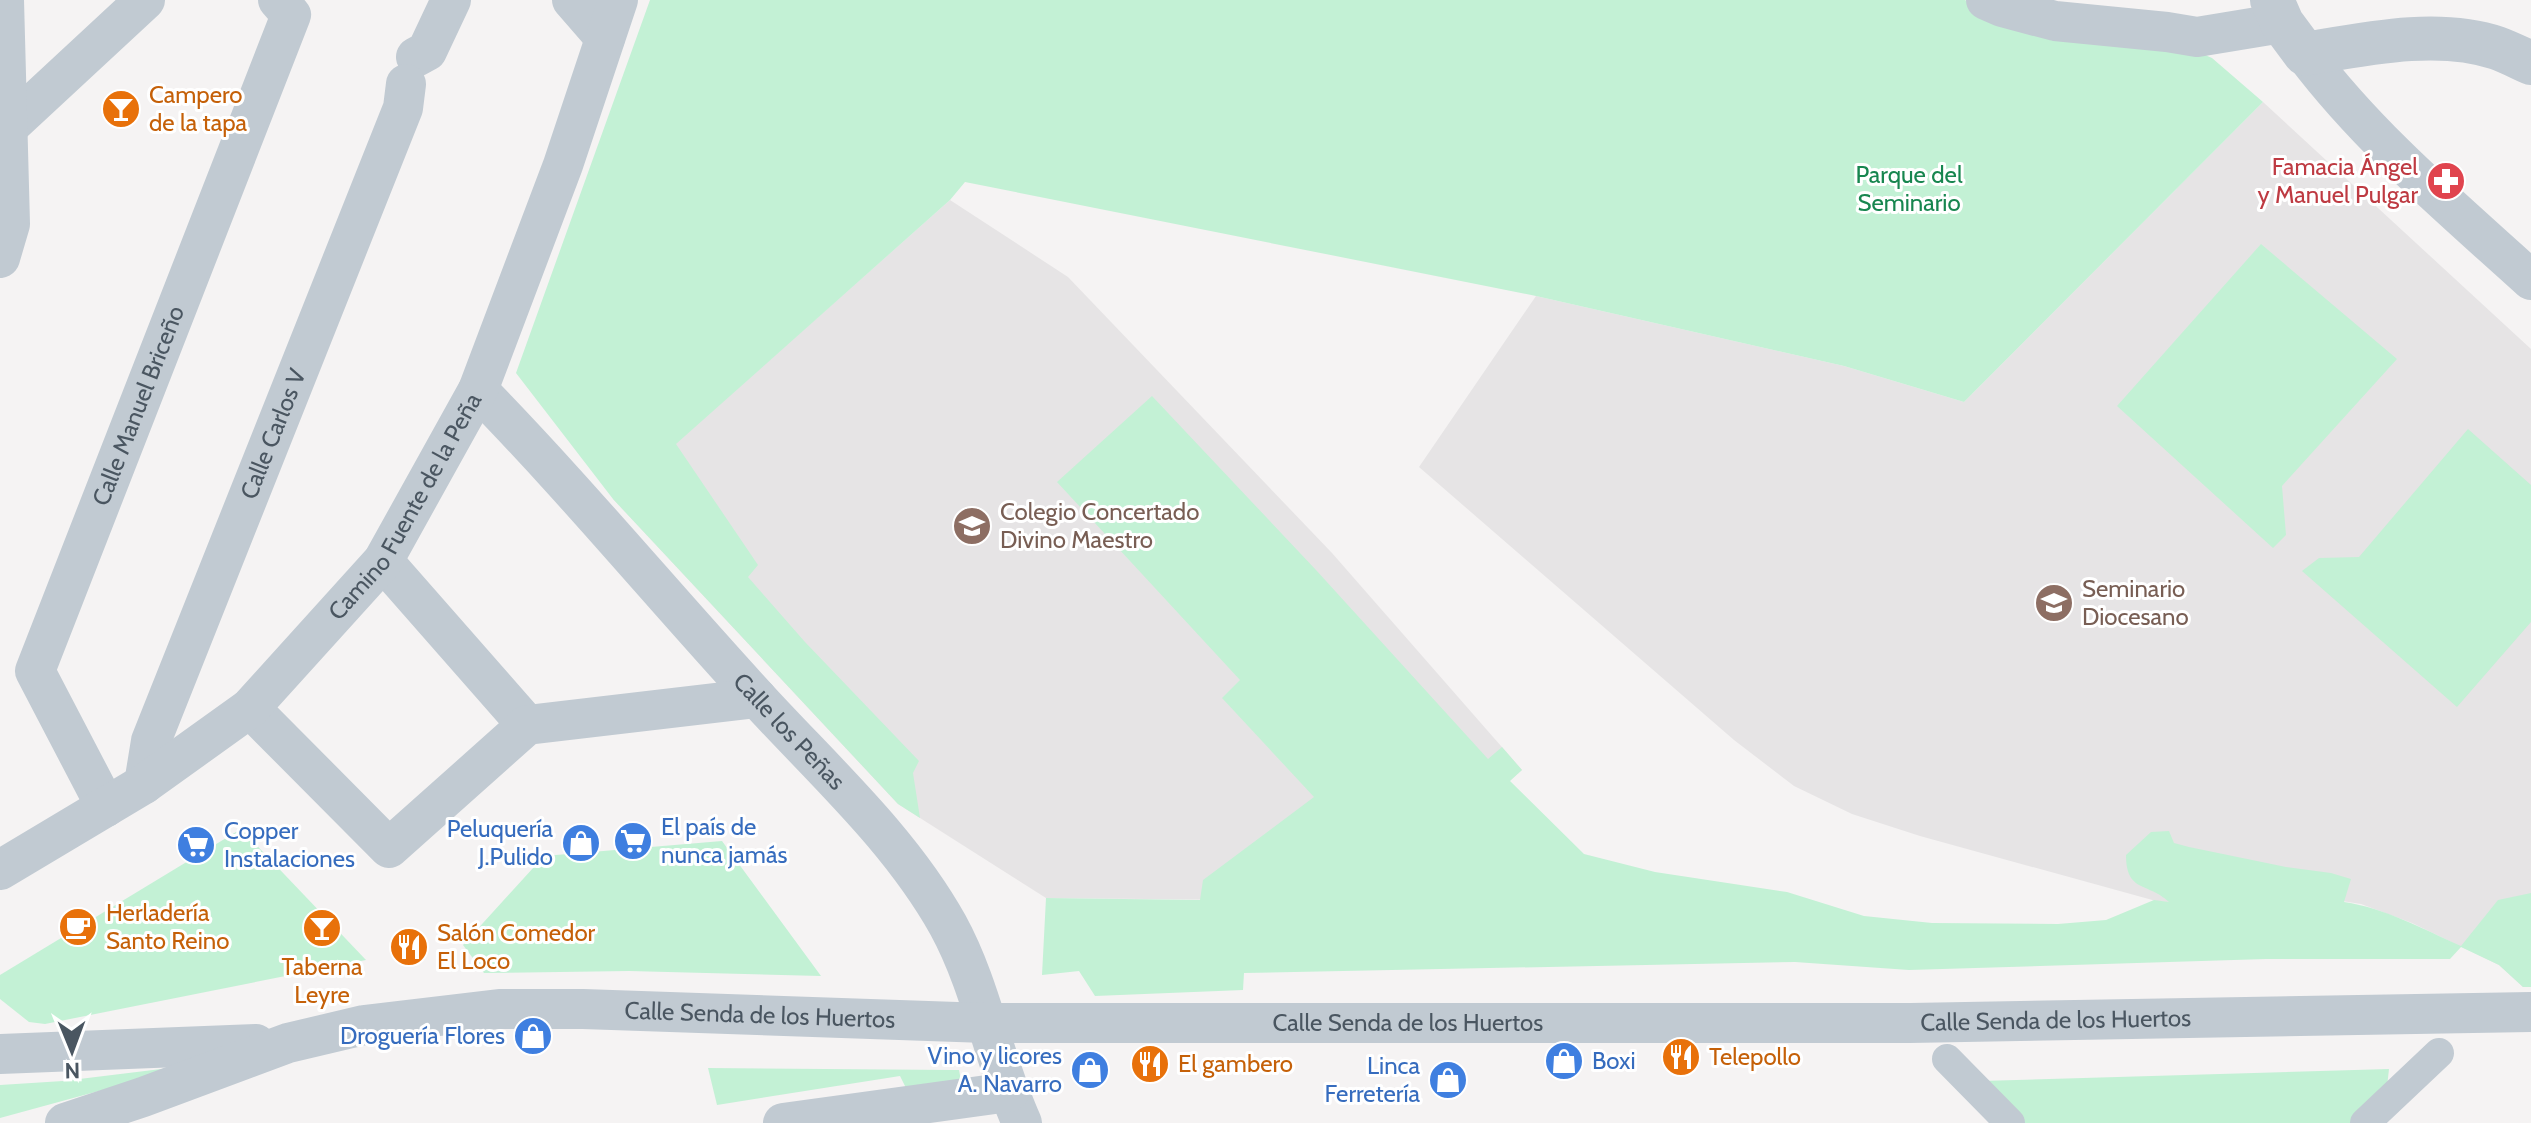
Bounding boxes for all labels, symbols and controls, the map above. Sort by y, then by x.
place label: Campero de la tapa [149,80,248,137]
bar icon: Campero de la tapa [100,88,142,130]
place label: Famacia Ángel y Manuel Pulgar [2257,152,2418,209]
park label: Parque del Seminario [1855,160,1963,217]
pharmacy icon: Famacia Ángel y Manuel Pulgar [2425,160,2467,202]
street label: Calle Manuel Briceño [86,302,190,510]
street label: Calle Carlos V [234,364,312,503]
street label: Camino Fuente de la Peña [322,387,488,626]
place label: Colegio Concertado Divino Maestro [1000,497,1199,554]
school or university icon: Colegio Concertado Divino Maestro [951,505,993,547]
place label: Seminario Diocesano [2082,574,2189,631]
school or university icon: Seminario Diocesano [2033,582,2075,624]
street label: Calle los Peñas [727,667,852,796]
place label: El país de nunca jamás [661,812,787,869]
place label: Peluquería J.Pulido [447,814,553,871]
place label: Copper Instalaciones [224,816,355,873]
supermarket icon: El país de nunca jamás [612,820,654,862]
shop icon: Peluquería J.Pulido [560,822,602,864]
supermarket icon: Copper Instalaciones [175,824,217,866]
place label: Herladería Santo Reino [106,898,229,955]
cafe icon: Herladería Santo Reino [57,906,99,948]
bar icon: Taberna Leyre [301,907,343,949]
place label: Salón Comedor El Loco [437,918,596,975]
restaurant icon: Salón Comedor El Loco [388,926,430,968]
place label: Taberna Leyre [282,952,363,1009]
street label: Calle Senda de los Huertos [624,995,896,1034]
street label: Calle Senda de los Huertos [1920,1003,2191,1037]
street label: Calle Senda de los Huertos [1272,1008,1543,1037]
north arrow [32,1011,112,1091]
shop icon: Droguería Flores [512,1015,554,1057]
place label: Droguería Flores [340,1021,505,1050]
restaurant icon: Telepollo [1660,1036,1702,1078]
shop icon: Boxi [1543,1040,1585,1082]
place label: Vino y licores A. Navarro [928,1041,1062,1098]
place label: Telepollo [1709,1042,1801,1071]
restaurant icon: El gambero [1129,1043,1171,1085]
place label: Boxi [1592,1046,1636,1075]
shop icon: Vino y licores A. Navarro [1069,1049,1111,1091]
place label: El gambero [1178,1049,1293,1078]
place label: Linca Ferretería [1325,1051,1420,1108]
text: N [64,1057,80,1084]
shop icon: Linca Ferretería [1427,1059,1469,1101]

